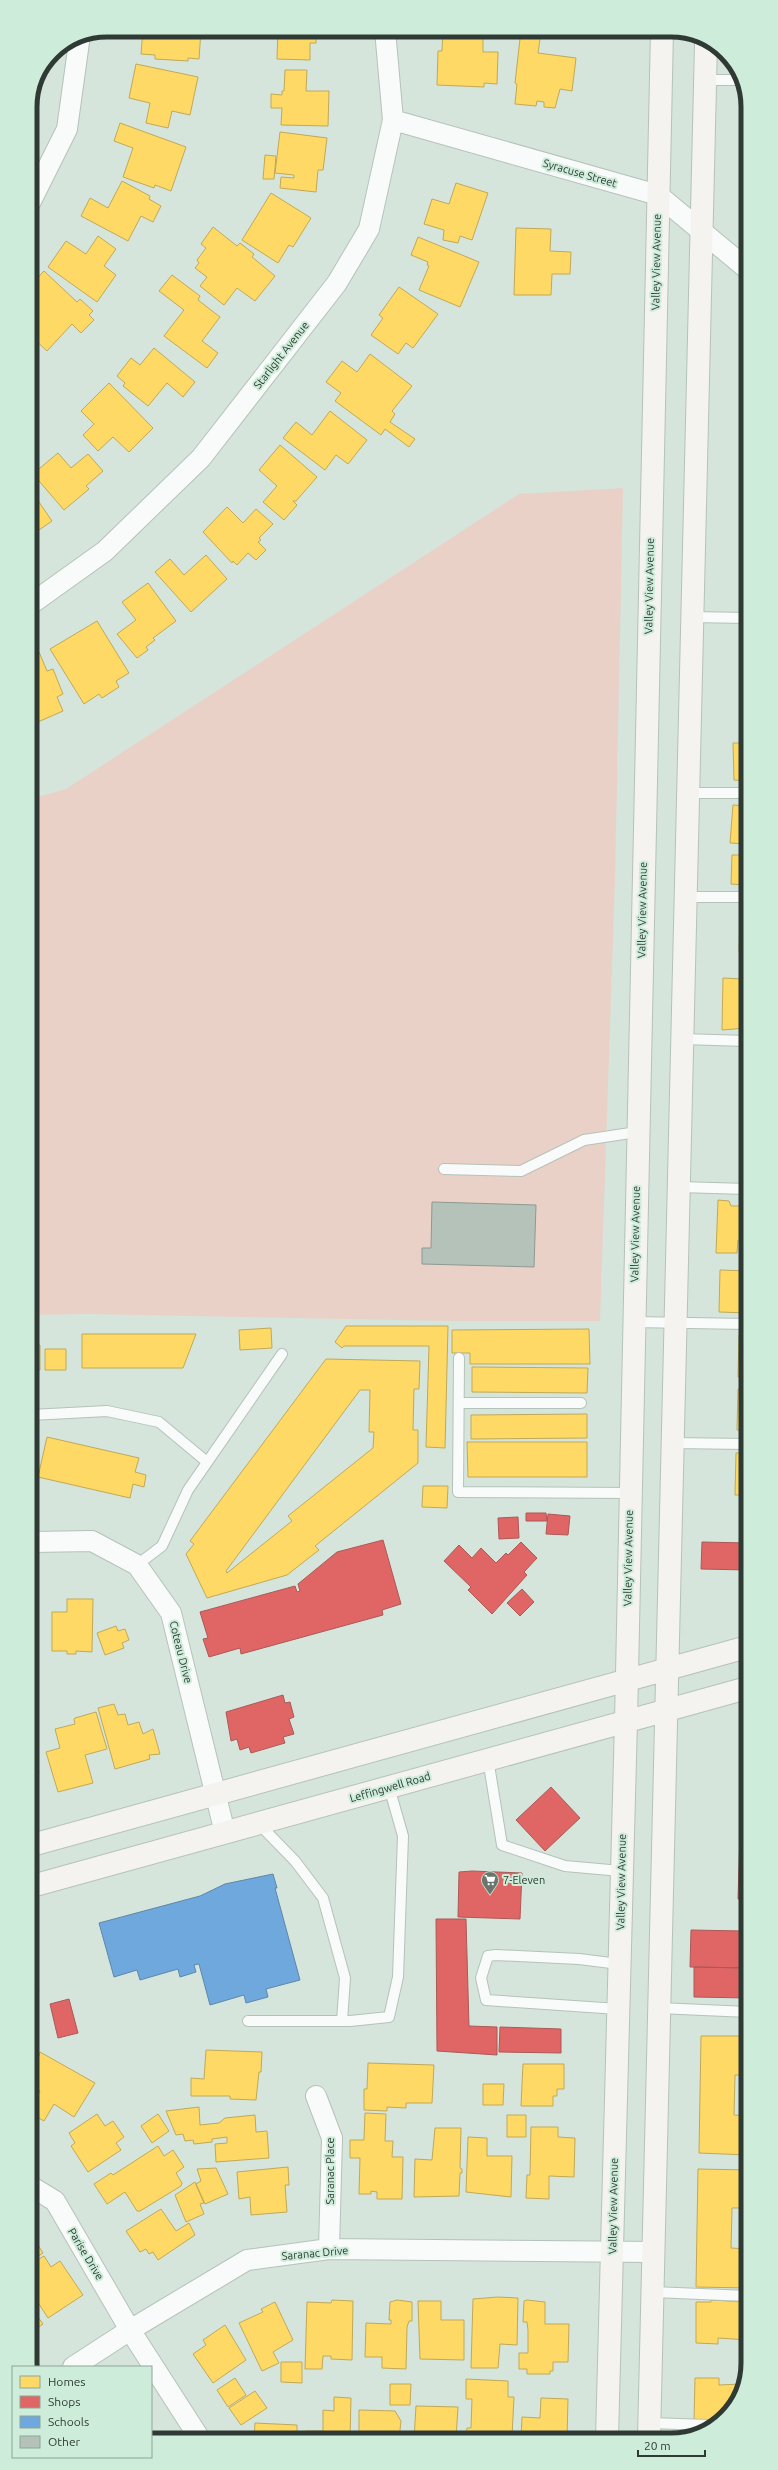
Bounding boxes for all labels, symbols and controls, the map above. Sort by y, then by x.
street label: Syracuse Street [542,157,619,189]
street label: Valley View Avenue [649,214,663,310]
street label: Starlight Avenue [251,319,311,391]
street label: Valley View Avenue [642,538,656,634]
street label: Valley View Avenue [635,862,649,958]
street label: Valley View Avenue [628,1186,642,1282]
street label: Valley View Avenue [621,1510,635,1606]
street label: Coteau Drive [167,1619,195,1685]
street label: Leffingwell Road [348,1770,432,1804]
street label: Valley View Avenue [614,1834,628,1930]
supermarket icon: 7-Eleven [480,1870,500,1895]
place label: 7-Eleven [503,1874,545,1886]
street label: Saranac Place [324,2137,336,2205]
street label: Valley View Avenue [606,2158,620,2254]
street label: Parise Drive [66,2226,106,2282]
street label: Saranac Drive [281,2244,349,2262]
legend [12,2366,152,2458]
text: Homes [48,2375,86,2388]
text: Shops [48,2395,80,2408]
text: Schools [48,2415,89,2428]
scale bar [638,2432,705,2458]
text: Other [48,2435,81,2448]
text: 20 m [644,2439,671,2452]

